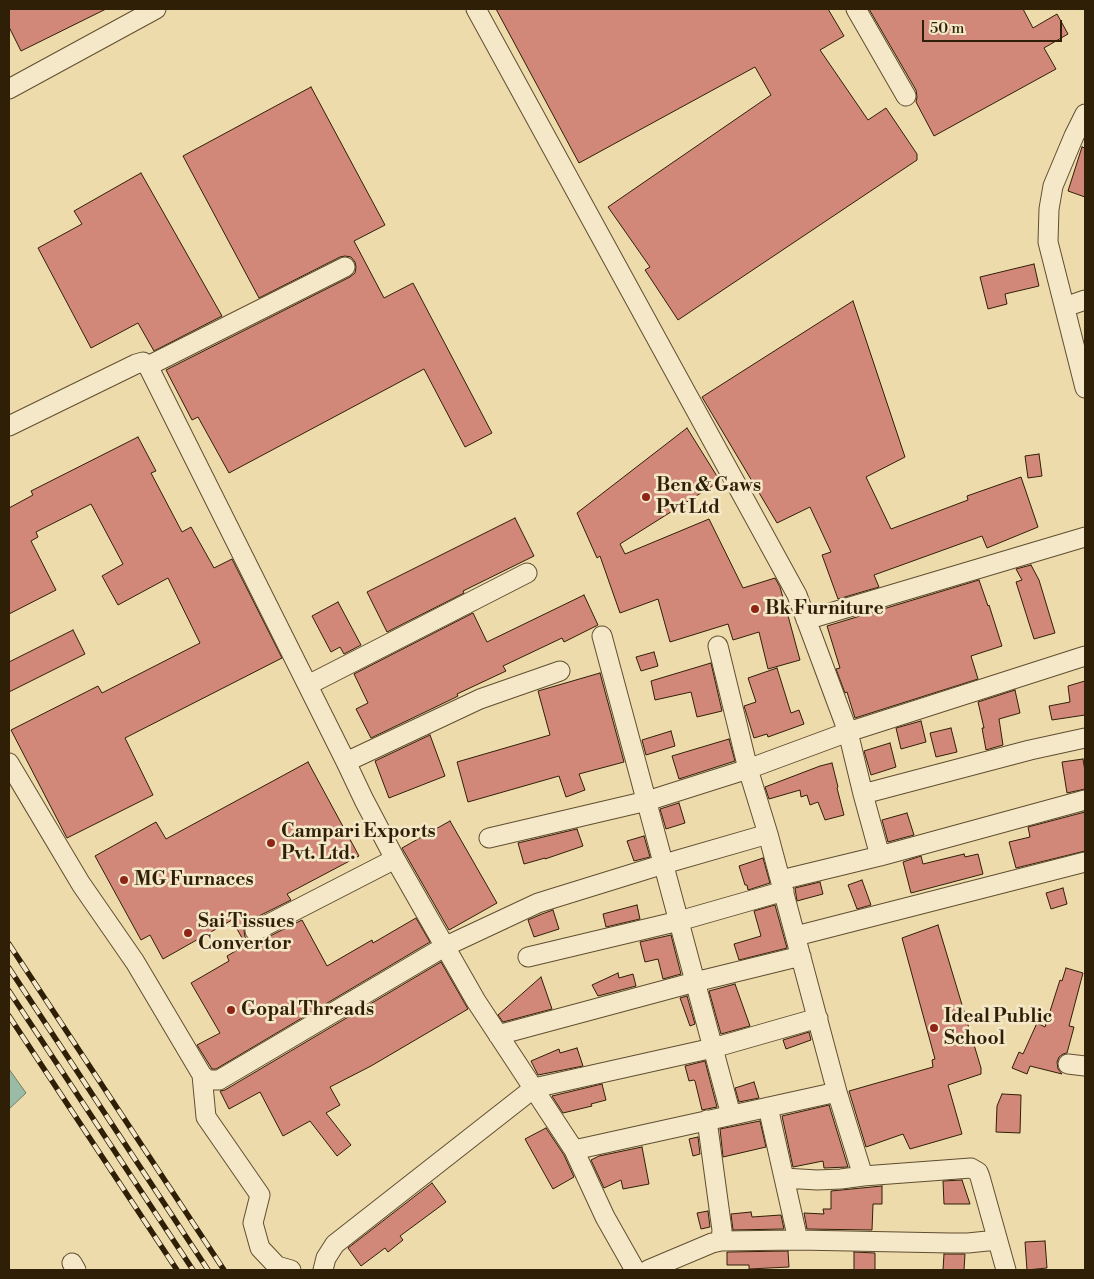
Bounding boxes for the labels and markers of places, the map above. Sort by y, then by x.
place label: Ben & Gaws Pvt Ltd [656,475,761,519]
marker: Ben & Gaws Pvt Ltd [640,491,652,503]
place label: Bk Furniture [765,598,884,620]
marker: Bk Furniture [749,603,761,615]
place label: Campari Exports Pvt. Ltd. [281,821,436,865]
marker: Campari Exports Pvt. Ltd. [265,837,277,849]
place label: MG Furnaces [134,869,254,891]
marker: MG Furnaces [118,874,130,886]
place label: Sai Tissues Convertor [198,911,294,955]
marker: Sai Tissues Convertor [182,927,194,939]
place label: Gopal Threads [241,999,374,1021]
marker: Gopal Threads [225,1004,237,1016]
place label: Ideal Public School [944,1006,1052,1050]
marker: Ideal Public School [928,1022,940,1034]

